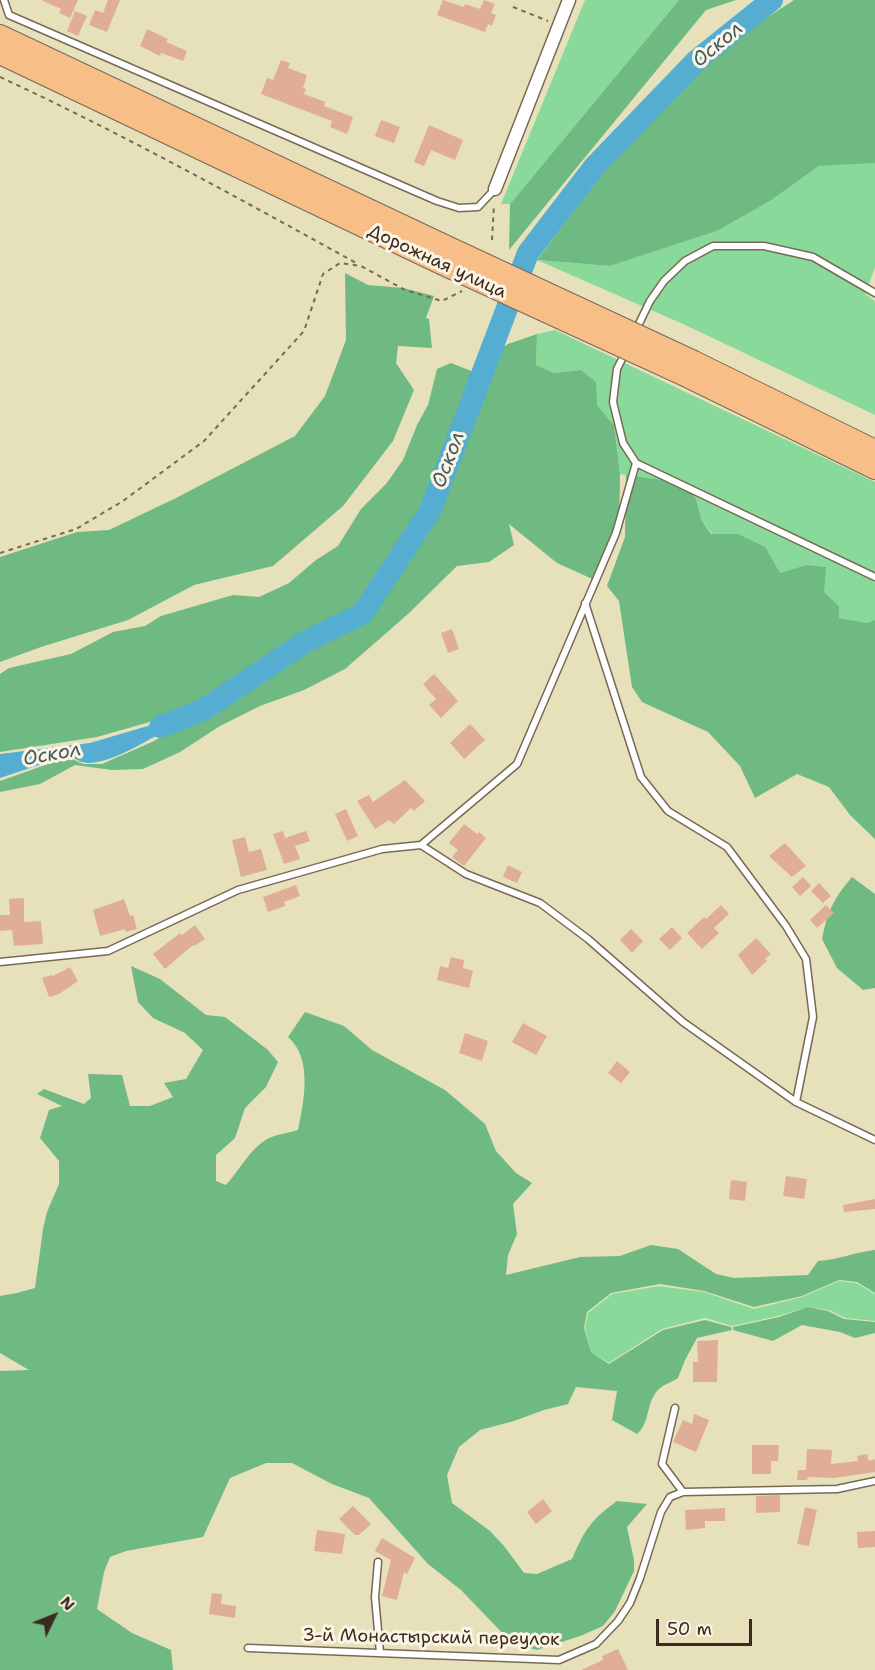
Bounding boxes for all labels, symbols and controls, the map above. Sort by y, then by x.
water label: Оскол [688,17,748,73]
street label: Дорожная улица [364,220,510,304]
water label: Оскол [427,428,471,492]
water label: Оскол [21,738,83,772]
north arrow [24,1586,84,1646]
text: N [56,1592,80,1615]
scale bar [659,1607,755,1645]
text: 50 m [667,1617,712,1641]
street label: 3-й Монастырский переулок [302,1625,560,1651]

